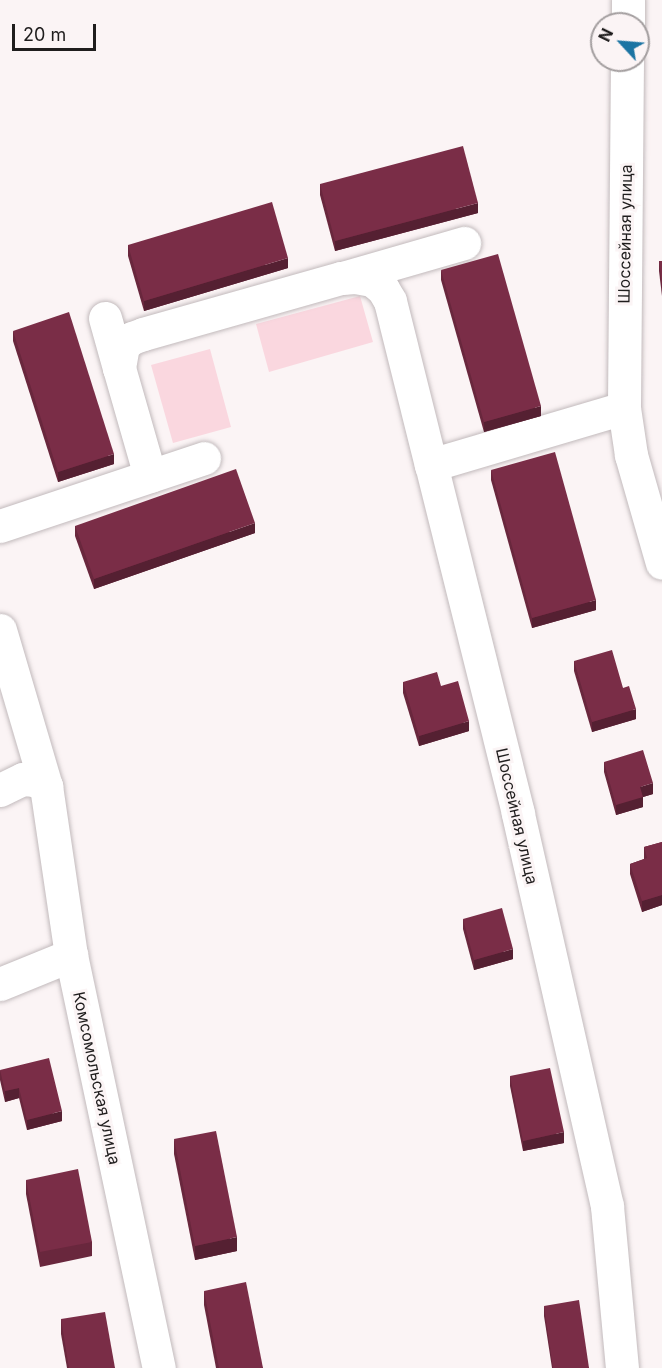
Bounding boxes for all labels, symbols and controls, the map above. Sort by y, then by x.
scale bar [15,12,99,50]
north arrow [590,12,650,72]
text: 20 m [23,24,66,45]
text: N [594,25,617,45]
street label: Шоссейная улица [614,164,636,304]
street label: Шоссейная улица [492,746,542,886]
street label: Комсомольская улица [69,990,125,1166]

